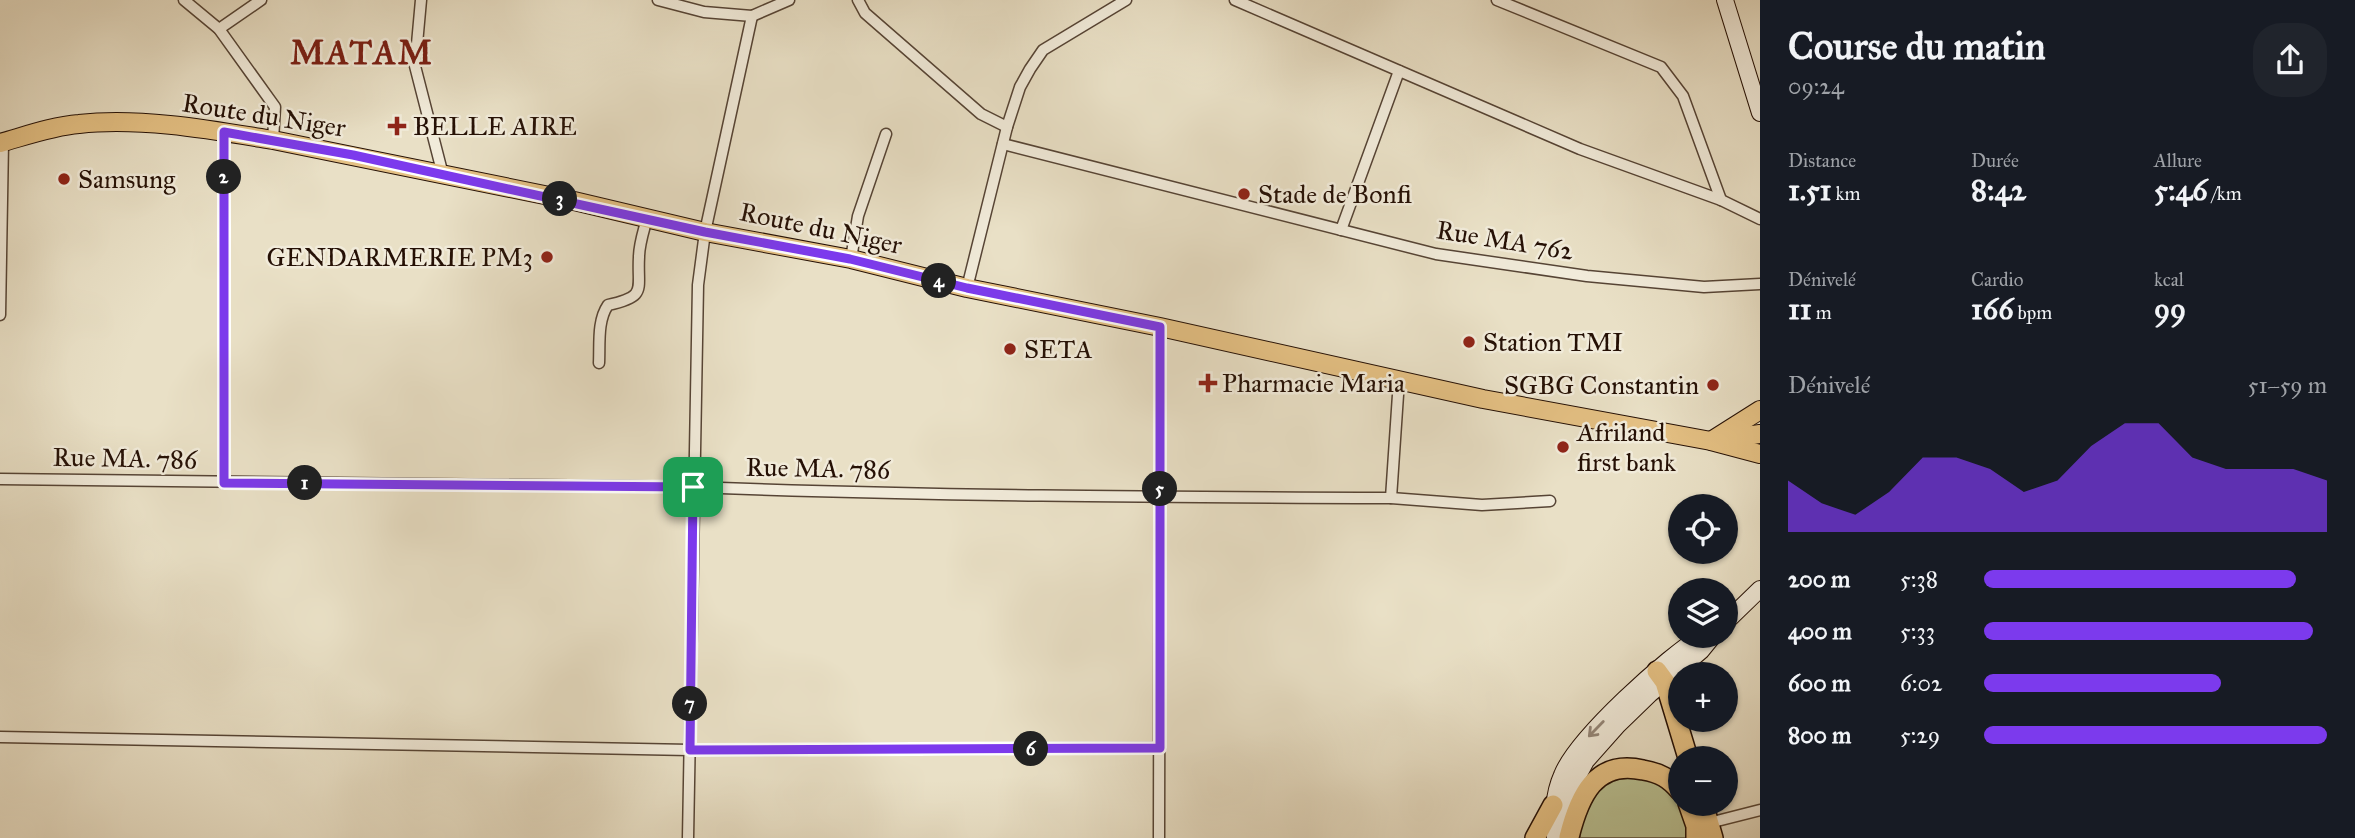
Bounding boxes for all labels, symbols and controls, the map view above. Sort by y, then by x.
text: Course du matin [1788,23,2046,69]
button: share [2253,23,2327,97]
district label: MATAM [290,33,434,73]
text: 09:24 [1788,72,1844,100]
street label: Route du Niger [180,86,348,144]
place label: BELLE AIRE [413,110,577,142]
marker: BELLE AIRE [387,116,407,136]
text: Distance [1788,149,1856,172]
text: Durée [1971,149,2019,172]
text: Allure [2154,149,2202,172]
pin: 2 [206,160,242,194]
place label: Samsung [78,163,176,195]
text: 2 [219,165,228,188]
marker: Samsung [56,171,72,187]
text: 1.51 [1788,172,1831,208]
text: 8:42 [1971,172,2026,208]
text: 5:46 [2154,172,2208,208]
place label: Stade de Bonfi [1258,178,1412,210]
pin: 3 [542,182,578,216]
text: km [1831,182,1860,205]
text: /km [2208,182,2242,205]
marker: Stade de Bonfi [1236,186,1252,202]
text: 3 [556,187,563,210]
street label: Route du Niger [737,195,905,261]
street label: Rue MA 762 [1434,213,1576,267]
place label: GENDARMERIE PM3 [267,241,533,273]
marker: GENDARMERIE PM3 [539,249,555,265]
pin: 4 [922,264,956,298]
text: Dénivelé [1788,268,1856,291]
text: Cardio [1971,268,2023,291]
text: kcal [2154,268,2184,291]
text: 4 [933,269,944,292]
text: 11 [1788,291,1812,327]
text: 166 [1971,291,2014,327]
text: 99 [2154,291,2186,327]
text: m [1812,301,1832,324]
text: bpm [2014,301,2052,324]
place label: Station TMI [1483,326,1623,358]
place label: SETA [1024,333,1093,365]
marker: Station TMI [1461,334,1477,350]
marker: SETA [1002,341,1018,357]
place label: Pharmacie Maria [1222,367,1405,399]
place label: SGBG Constantin [1504,369,1699,401]
text: Dénivelé [1788,371,1870,399]
text: 51–59 m [2248,371,2327,399]
marker: Pharmacie Maria [1200,375,1216,391]
marker: SGBG Constantin [1705,377,1721,393]
place label: Afriland first bank [1576,416,1677,478]
marker: Afriland first bank [1555,439,1571,455]
street label: Rue MA. 786 [52,441,198,475]
street label: Rue MA. 786 [745,451,891,485]
pin [663,457,723,517]
pin: 1 [288,466,322,500]
icon: arrive [674,468,712,506]
text: 1 [301,471,308,494]
pin: 5 [1142,472,1178,506]
text: 5 [1155,477,1164,500]
map controls [1668,494,1738,816]
button: locate [1668,494,1738,564]
text: 200 m [1788,565,1850,593]
text: 5:38 [1900,565,1938,593]
button: layers [1668,578,1738,648]
text: 400 m [1788,617,1852,645]
text: 5:33 [1900,617,1935,645]
button: + [1668,662,1738,732]
text: 600 m [1788,669,1851,697]
text: 6:02 [1900,669,1942,697]
pin: 7 [672,686,708,722]
text: 7 [684,692,695,715]
one-way arrow [1588,720,1605,737]
text: 800 m [1788,721,1851,749]
text: 5:29 [1900,721,1940,749]
pin: 6 [1014,732,1048,766]
text: 6 [1026,737,1035,760]
button: − [1668,746,1738,816]

